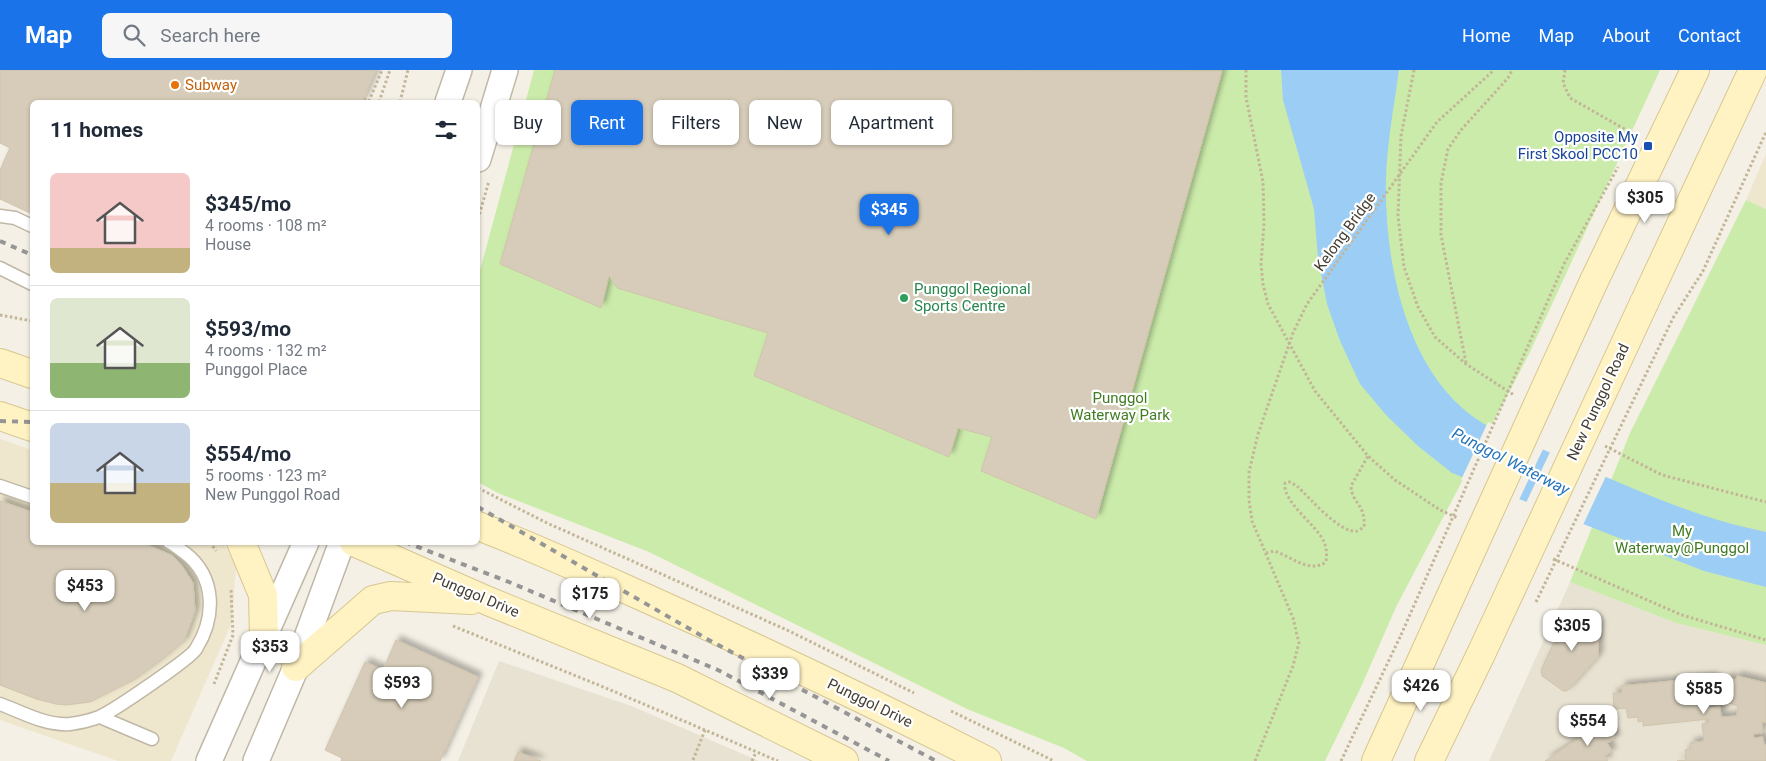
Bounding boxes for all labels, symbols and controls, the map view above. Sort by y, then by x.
search box [102,13,452,58]
text: Map [25,21,72,49]
icon: search [120,21,148,49]
text: Search here [160,24,260,47]
text: Home [1462,25,1511,46]
text: Map [1539,25,1574,46]
text: About [1602,25,1650,46]
text: Contact [1678,25,1741,46]
place label: Subway [185,76,237,94]
marker: Subway [169,79,181,91]
chip: Buy [495,100,561,145]
chip: Rent [571,100,643,145]
chip: Filters [653,100,739,145]
chip: New [749,100,821,145]
chip: Apartment [831,100,952,145]
icon: filters [432,116,460,144]
text: 11 homes [50,118,143,142]
place label: Opposite My First Skool PCC10 [1518,128,1638,163]
marker: Opposite My First Skool PCC10 [1642,140,1654,152]
pin: $305 [1615,182,1675,224]
text: $305 [1627,188,1663,207]
street label: Kelong Bridge [1310,189,1380,275]
text: $345/mo [205,192,291,216]
icon: home [90,193,150,253]
pin: $345 [859,194,919,236]
text: $345 [871,200,907,219]
text: 4 rooms · 108 m² [205,216,327,235]
text: House [205,235,251,254]
place label: Punggol Regional Sports Centre [914,280,1031,315]
marker: Punggol Regional Sports Centre [898,292,910,304]
text: $593/mo [205,317,291,341]
icon: home [90,318,150,378]
text: 4 rooms · 132 m² [205,341,327,360]
street label: New Punggol Road [1563,341,1633,463]
text: Punggol Place [205,360,307,379]
park label: Punggol Waterway Park [1070,389,1170,424]
water label: Punggol Waterway [1449,424,1573,499]
text: $554/mo [205,442,291,466]
icon: home [90,443,150,503]
text: 5 rooms · 123 m² [205,466,327,485]
text: New Punggol Road [205,485,340,504]
park label: My Waterway@Punggol [1615,522,1749,557]
street label: Punggol Drive [430,569,522,621]
pin: $453 [55,570,115,612]
text: $453 [67,576,103,595]
pin: $175 [560,578,620,620]
text: $175 [572,584,608,603]
pin: $305 [1542,610,1602,652]
text: $305 [1554,616,1590,635]
pin: $353 [240,630,300,673]
text: $353 [252,637,288,656]
pin: $339 [740,658,800,700]
text: $339 [752,664,788,683]
pin: $593 [372,666,432,709]
pin: $426 [1391,670,1451,712]
pin: $585 [1674,672,1734,715]
text: $593 [384,673,420,692]
street label: Punggol Drive [824,675,916,731]
text: $426 [1403,676,1439,695]
text: $585 [1686,679,1722,698]
pin: $554 [1558,704,1618,747]
text: $554 [1570,711,1606,730]

